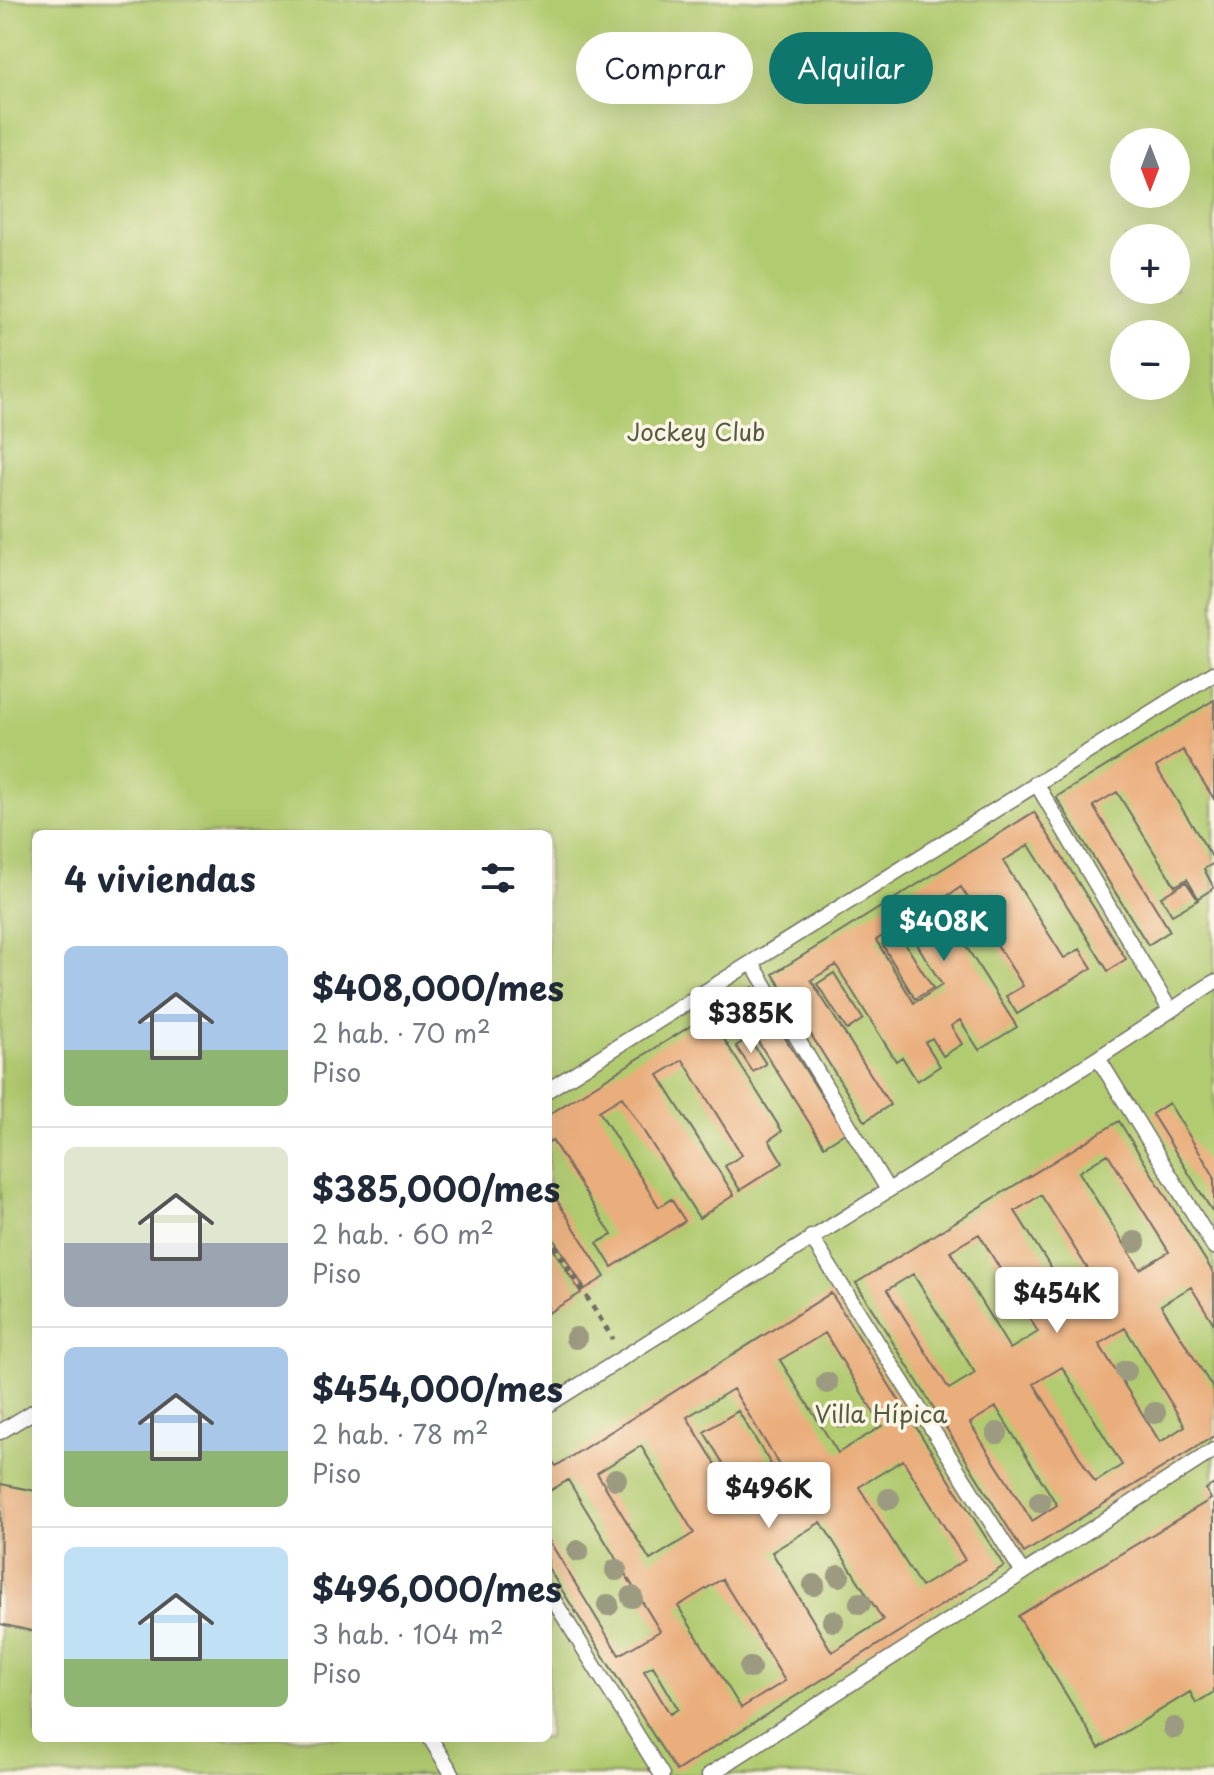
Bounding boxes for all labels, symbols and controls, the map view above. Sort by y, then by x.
chip: Comprar [576,32,753,104]
chip: Alquilar [769,32,933,104]
north arrow [1110,128,1190,208]
map controls [1110,128,1190,400]
button: + [1110,224,1190,304]
button: − [1110,320,1190,400]
park label: Jockey Club [627,413,765,449]
text: 4 viviendas [64,852,256,904]
icon: filters [476,856,520,900]
pin: $408K [888,895,1000,963]
text: $408K [899,901,989,940]
text: $408,000/mes [312,961,564,1013]
icon: home [128,978,224,1074]
pin: $385K [695,987,807,1055]
text: $385K [708,993,794,1032]
text: 2 hab. · 70 m² [312,1013,491,1052]
text: Piso [312,1052,361,1091]
text: $385,000/mes [312,1162,560,1214]
icon: home [128,1179,224,1275]
text: 2 hab. · 60 m² [312,1214,494,1253]
text: Piso [312,1253,361,1292]
pin: $454K [1001,1267,1113,1335]
text: $454K [1013,1273,1101,1312]
text: $454,000/mes [312,1362,563,1414]
icon: home [128,1379,224,1475]
park label: Villa Hípica [815,1395,947,1431]
text: 2 hab. · 78 m² [312,1414,489,1453]
text: Piso [312,1453,361,1492]
pin: $496K [713,1462,825,1530]
text: $496K [725,1468,813,1507]
text: $496,000/mes [312,1562,562,1614]
icon: home [128,1579,224,1675]
text: 3 hab. · 104 m² [312,1614,504,1653]
text: Piso [312,1653,361,1692]

